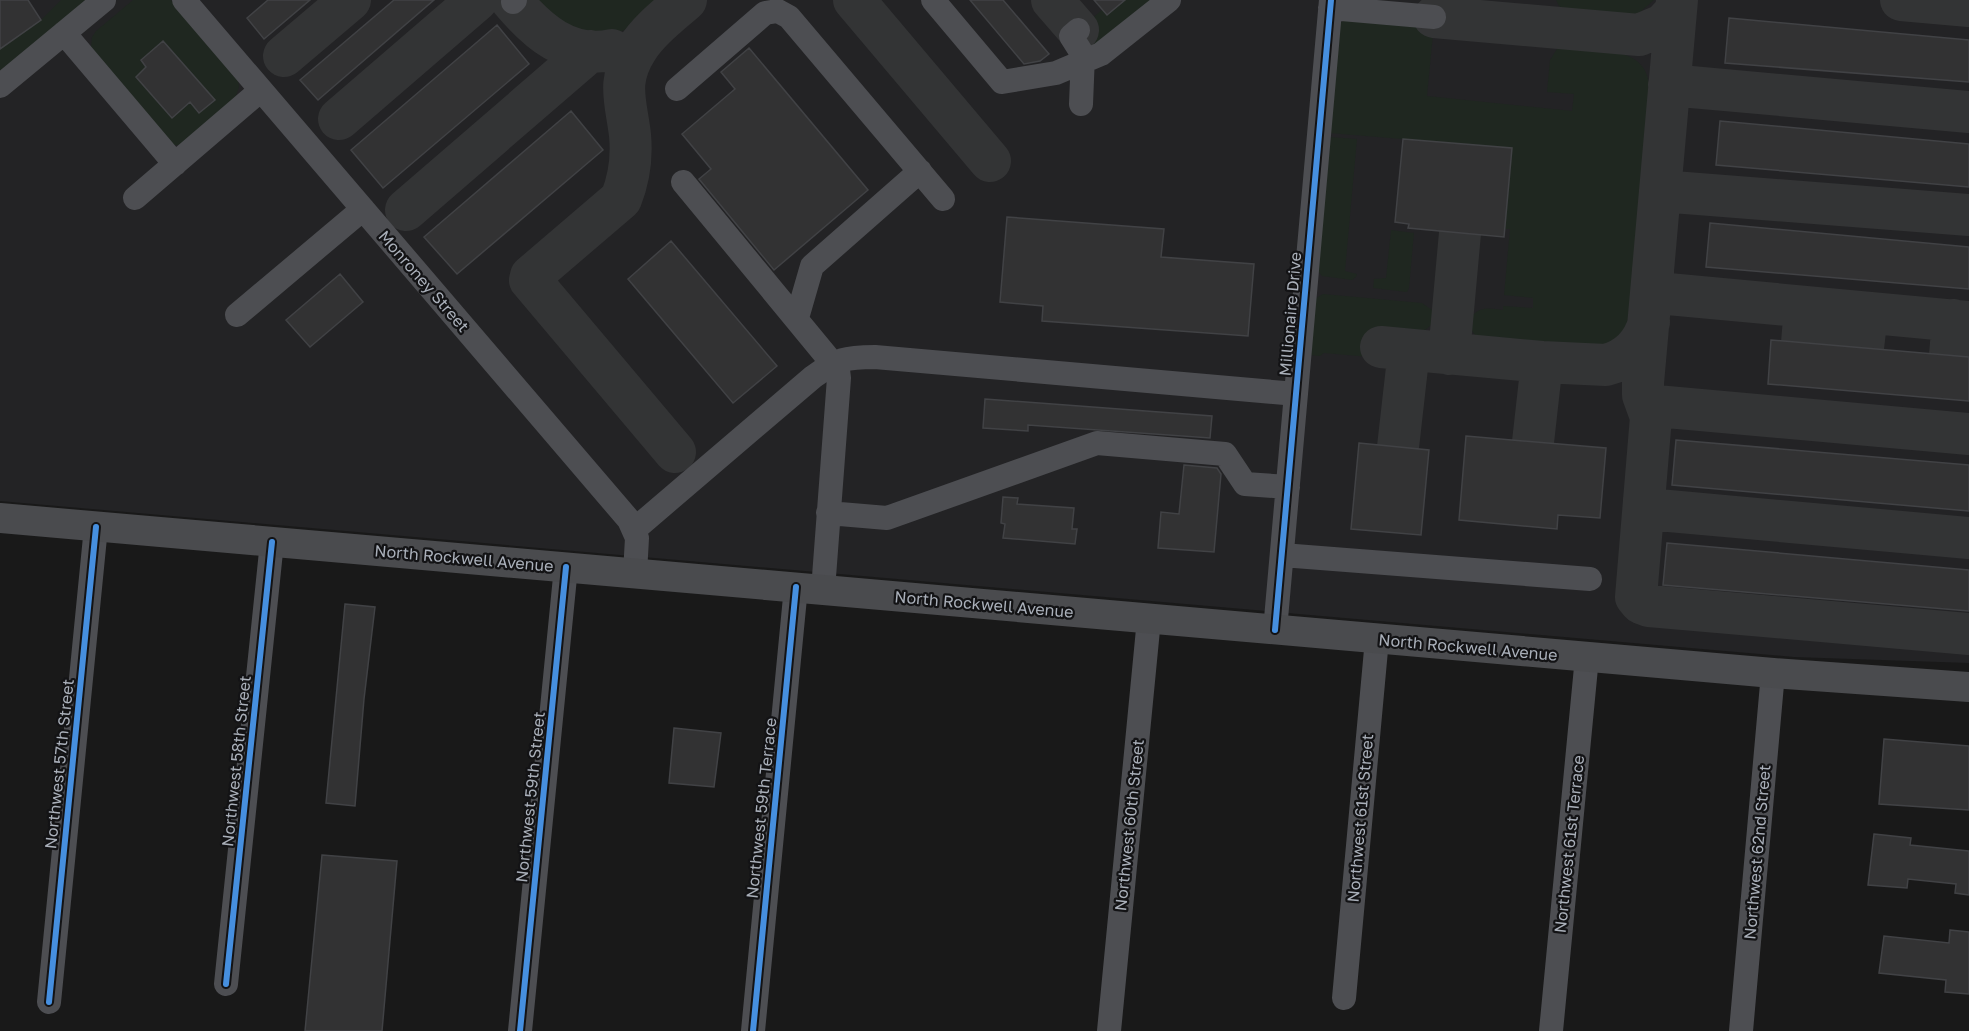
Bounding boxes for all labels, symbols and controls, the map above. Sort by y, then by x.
street label: Monroney Street [374,226,474,336]
street label: Millionaire Drive [1275,251,1305,377]
street label: North Rockwell Avenue [374,540,554,576]
street label: North Rockwell Avenue [894,586,1074,622]
street label: North Rockwell Avenue [1378,629,1558,665]
street label: Northwest 58th Street [217,674,255,848]
street label: Northwest 57th Street [40,678,78,850]
street label: Northwest 59th Street [511,710,549,884]
street label: Northwest 59th Terrace [742,717,780,899]
street label: Northwest 61st Street [1343,733,1377,903]
street label: Northwest 60th Street [1110,738,1148,912]
street label: Northwest 61st Terrace [1550,754,1588,934]
street label: Northwest 62nd Street [1739,764,1775,940]

